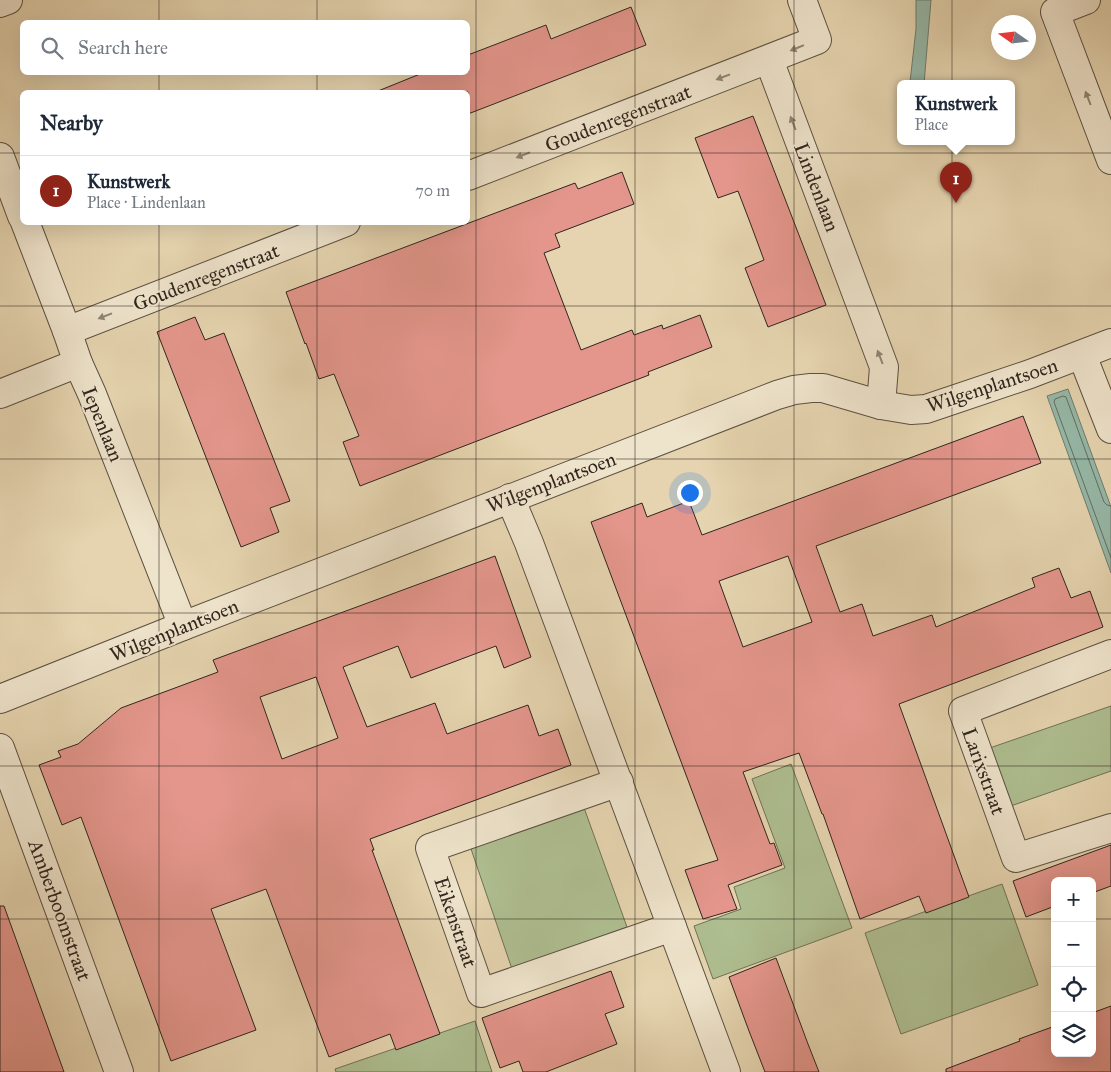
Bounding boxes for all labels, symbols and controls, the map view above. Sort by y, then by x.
north arrow [991,15,1036,60]
search box [20,20,470,75]
icon: search [38,34,66,62]
text: Search here [78,36,168,59]
one-way arrow [789,45,804,53]
one-way arrow [716,74,731,81]
street label: Goudenregenstraat [541,79,695,158]
popup [897,80,1015,145]
one-way arrow [1084,90,1092,105]
text: Kunstwerk [914,92,998,115]
text: Nearby [40,110,103,136]
one-way arrow [789,115,797,130]
text: Place [914,115,948,134]
street label: Lindenlaan [789,139,845,235]
one-way arrow [516,151,530,159]
pin: 1 [940,162,972,203]
text: Kunstwerk [87,170,170,193]
text: 1 [53,181,59,200]
text: 70 m [415,181,450,200]
text: Place · Lindenlaan [87,193,206,212]
street label: Goudenregenstraat [129,238,283,317]
one-way arrow [97,312,112,320]
one-way arrow [876,349,884,364]
street label: Wilgenplantsoen [923,352,1061,418]
street label: Iepenlaan [77,383,129,465]
street label: Wilgenplantsoen [483,446,620,519]
your location [677,480,703,506]
street label: Wilgenplantsoen [106,593,242,668]
street label: Larixstraat [957,724,1011,818]
street label: Amberboomstraat [23,835,97,984]
street label: Eikenstraat [429,874,483,970]
map controls [1051,877,1096,1057]
button: + [1051,877,1096,922]
button: − [1051,922,1096,967]
button: locate [1051,967,1096,1012]
button: layers [1051,1012,1096,1057]

